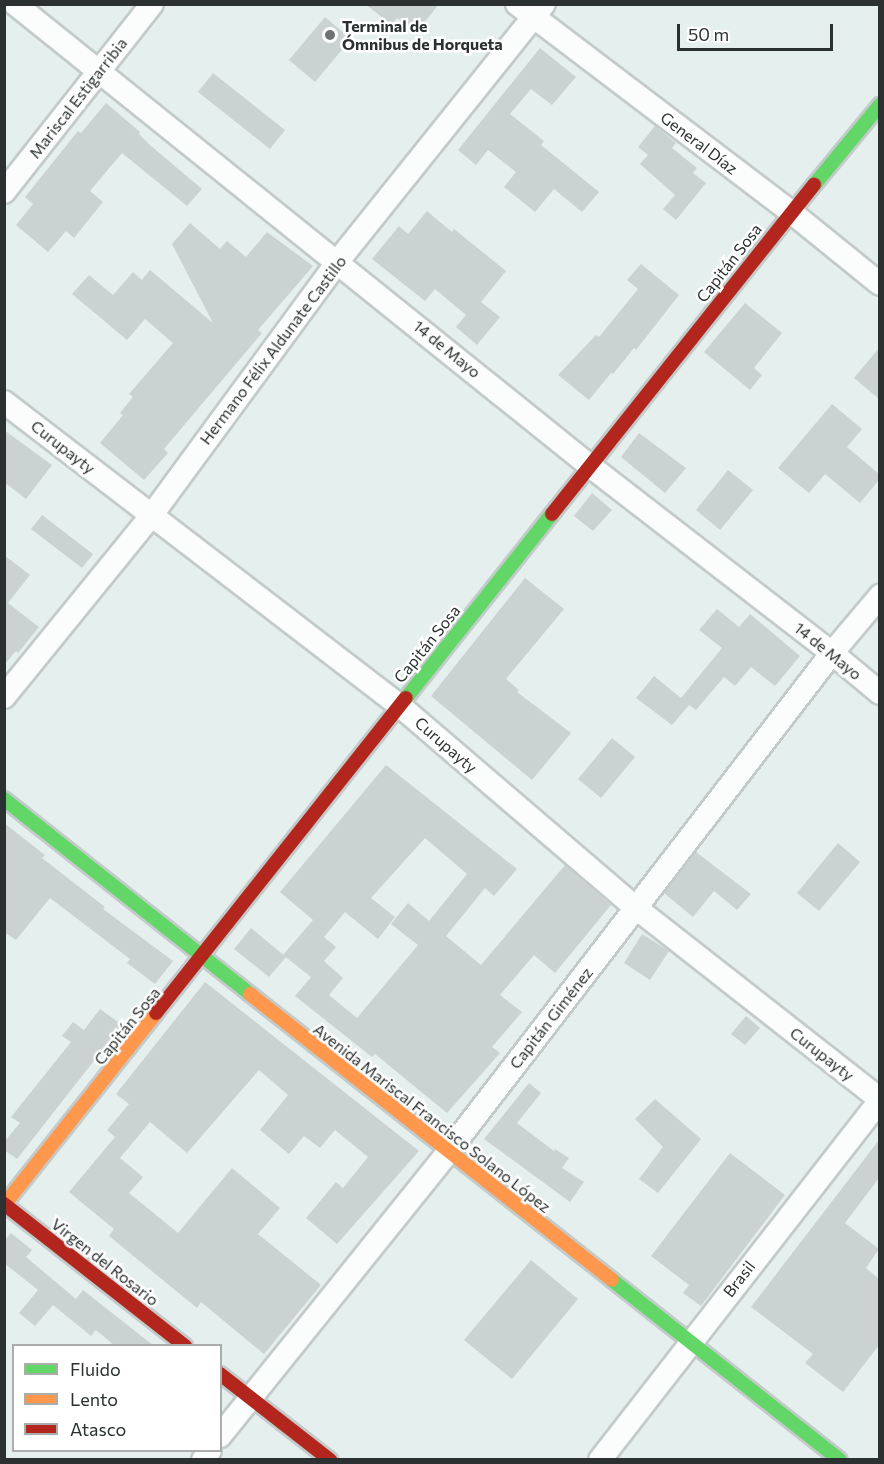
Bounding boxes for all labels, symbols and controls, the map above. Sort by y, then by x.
scale bar [680,12,836,50]
place label: Terminal de Ómnibus de Horqueta [342,16,503,54]
text: 50 m [688,23,729,45]
marker: Terminal de Ómnibus de Horqueta [323,28,337,42]
street label: Mariscal Estigarribia [25,34,131,162]
street label: General Díaz [657,108,741,178]
street label: Capitán Sosa [692,220,766,306]
street label: Hermano Félix Aldunate Castillo [196,252,350,448]
street label: 14 de Mayo [409,316,485,382]
street label: Curupayty [27,416,99,478]
street label: Capitán Sosa [390,601,464,687]
street label: 14 de Mayo [790,618,866,684]
street label: Curupayty [411,713,481,777]
street label: Capitán Giménez [505,963,597,1073]
street label: Capitán Sosa [90,983,164,1069]
street label: Avenida Mariscal Francisco Solano López [310,1019,554,1217]
street label: Curupayty [786,1023,858,1085]
street label: Virgen del Rosario [48,1214,162,1310]
street label: Brasil [719,1257,759,1301]
legend [12,1344,222,1452]
text: Fluido [70,1358,121,1380]
text: Lento [70,1388,118,1410]
text: Atasco [70,1418,126,1440]

